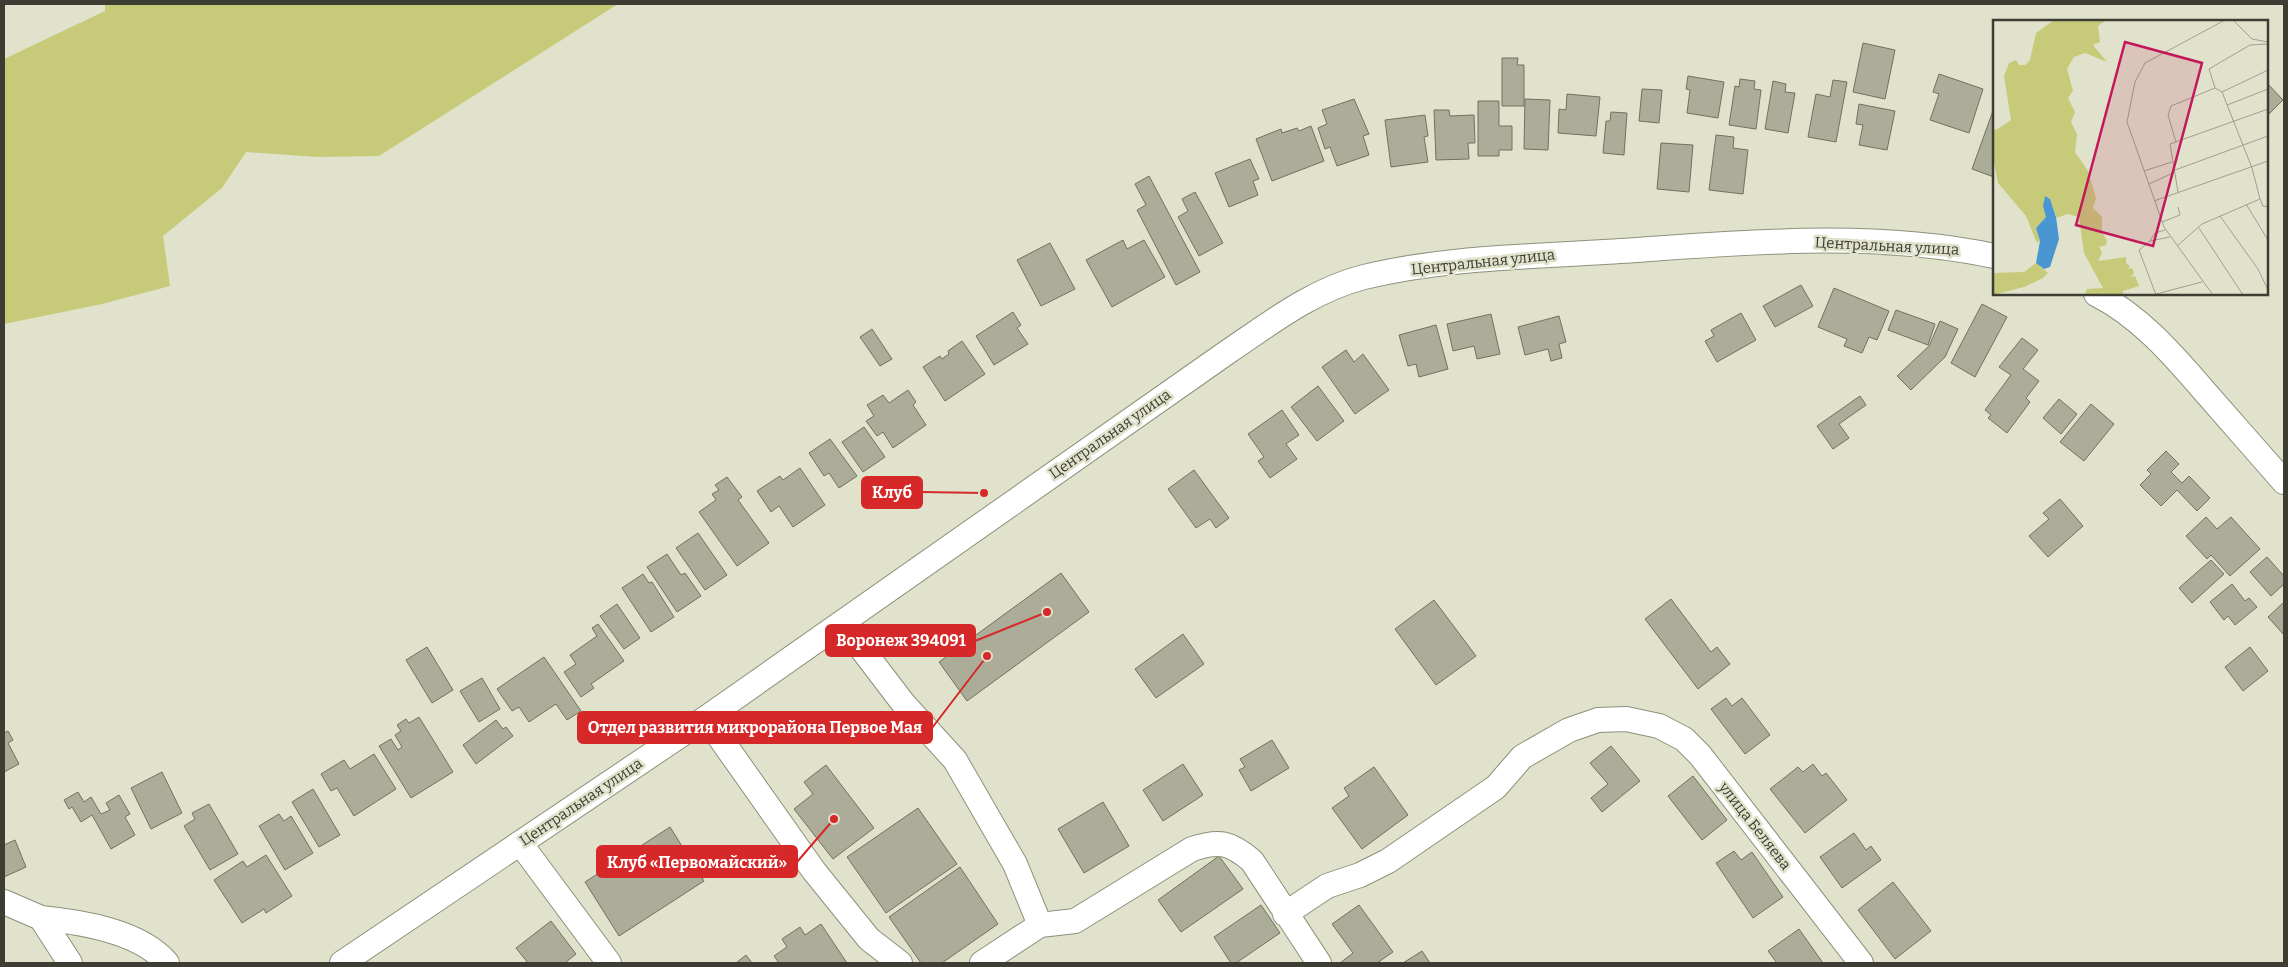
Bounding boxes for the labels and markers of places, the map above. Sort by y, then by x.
callout: Клуб [862,477,922,508]
callout: Воронеж 394091 [826,625,975,656]
callout: Отдел развития микрорайона Первое Мая [578,712,932,743]
callout: Клуб «Первомайский» [597,846,797,877]

